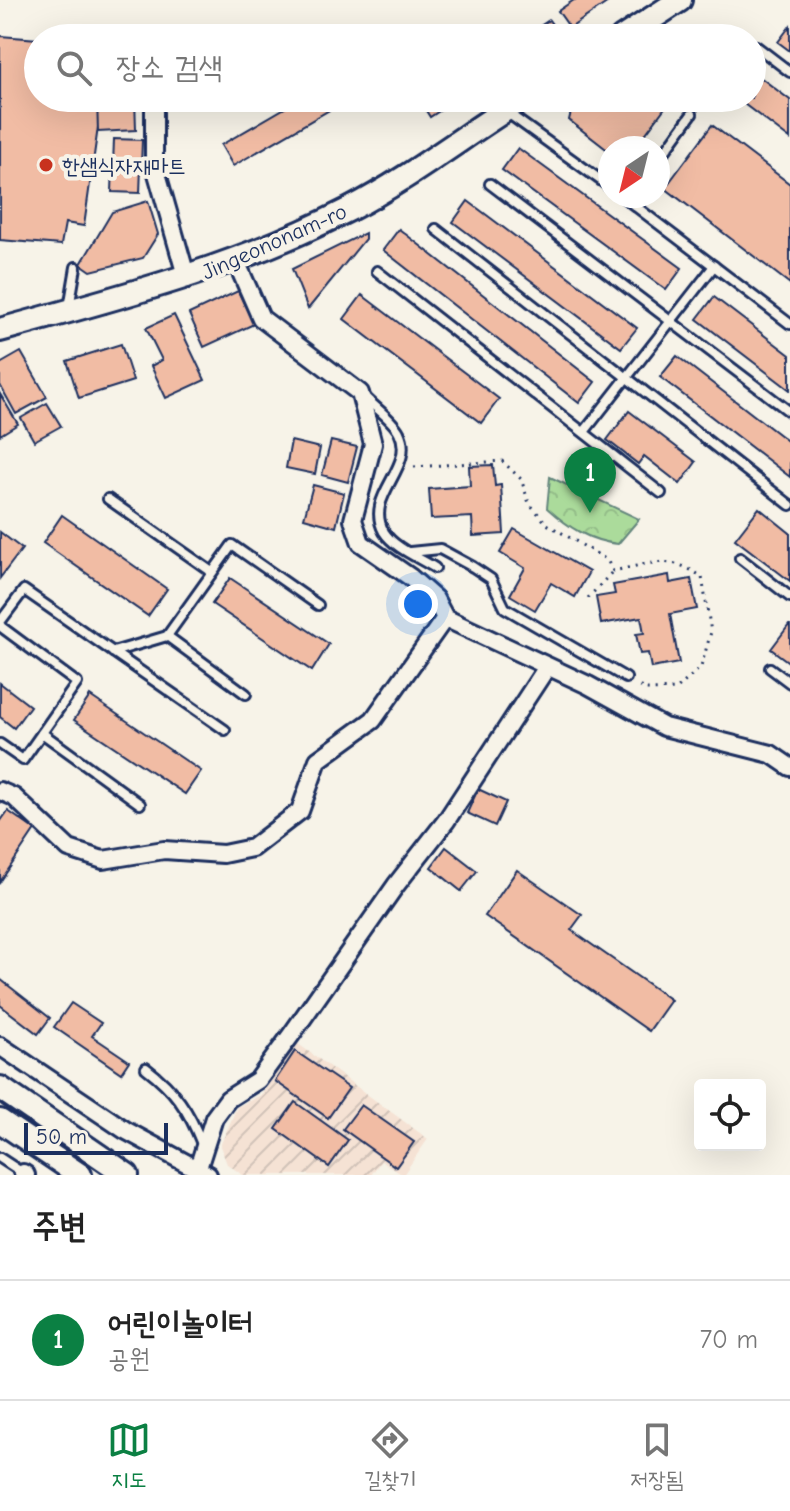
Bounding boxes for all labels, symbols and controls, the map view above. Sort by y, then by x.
search box [24,24,766,112]
icon: search [52,46,96,90]
text: 장소 검색 [116,50,223,85]
north arrow [598,136,670,208]
place label: 한샘식자재마트 [62,153,186,179]
marker: 한샘식자재마트 [37,156,55,174]
street label: Jingeononam-ro [198,198,351,285]
pin: 1 [564,447,616,513]
your location [398,584,438,624]
map controls [694,1079,766,1151]
button: locate [694,1079,766,1151]
scale bar [24,1119,168,1155]
text: 50 m [36,1124,87,1150]
text: 주변 [32,1206,87,1246]
text: 어린이놀이터 [108,1306,253,1341]
text: 1 [53,1325,63,1355]
text: 70 m [700,1325,758,1355]
text: 공원 [108,1344,150,1374]
tab: 지도 [107,1418,151,1494]
tab: 길찾기 [364,1418,417,1494]
tab: 저장됨 [630,1418,683,1494]

